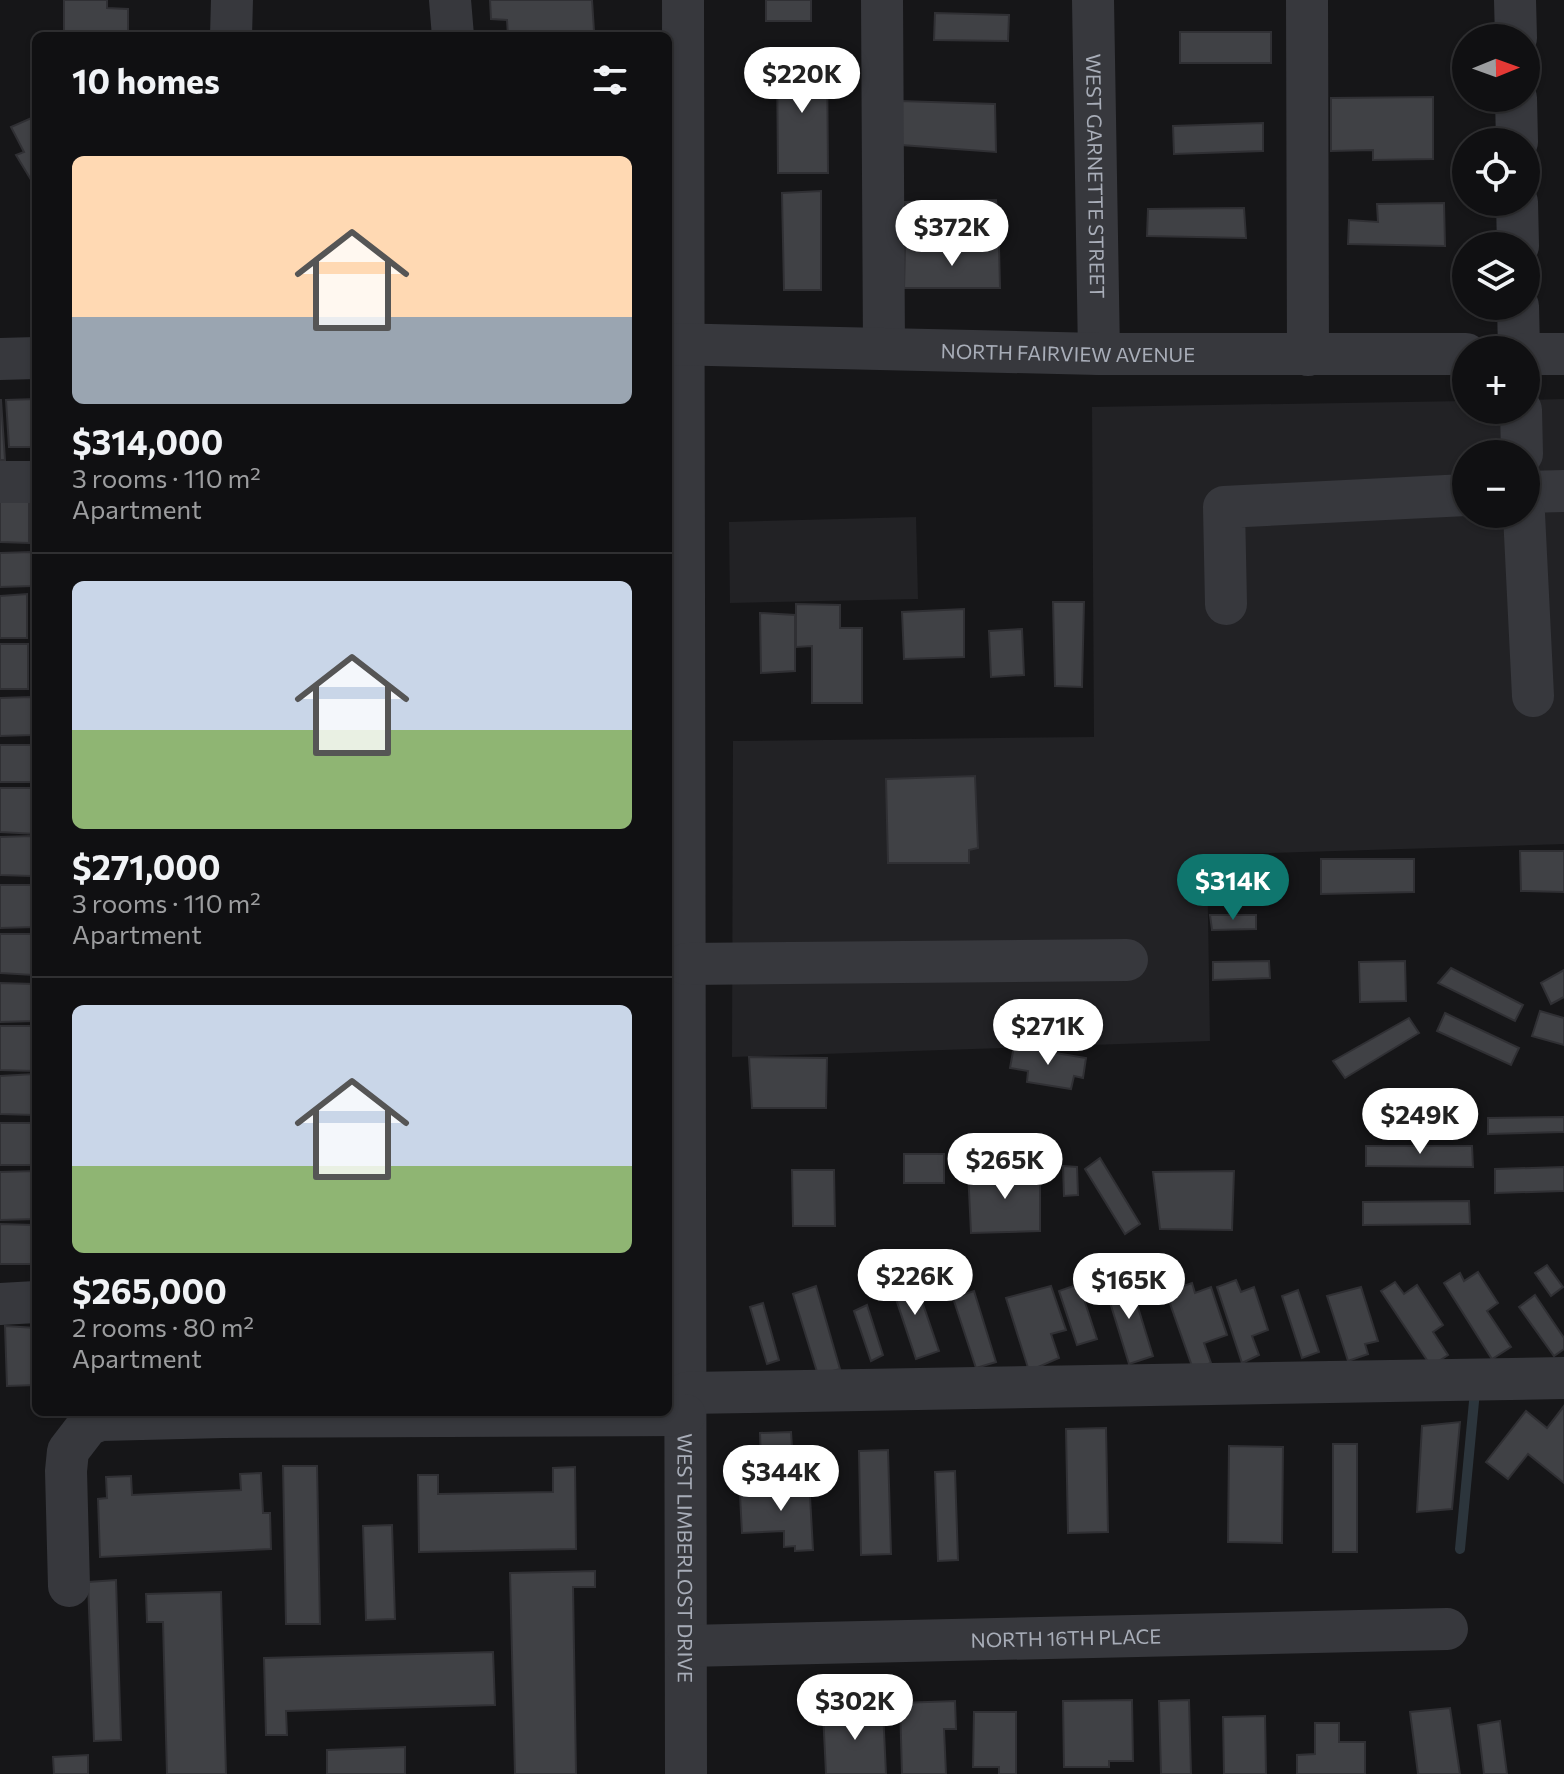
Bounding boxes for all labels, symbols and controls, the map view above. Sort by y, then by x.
north arrow [1452,24,1540,112]
map controls [1452,24,1540,528]
pin: $220K [746,47,858,115]
street label: WEST GARNETTE STREET [1082,53,1110,299]
text: $220K [762,57,842,88]
icon: filters [588,58,632,102]
text: 10 homes [72,59,220,101]
button: locate [1452,128,1540,216]
pin: $372K [896,200,1008,268]
icon: home [280,208,424,352]
text: $372K [913,210,991,241]
button: layers [1452,232,1540,320]
button: + [1452,336,1540,424]
street label: NORTH FAIRVIEW AVENUE [941,338,1195,366]
text: $314,000 [72,420,223,462]
button: − [1452,440,1540,528]
text: 3 rooms · 110 m² [72,462,261,493]
text: Apartment [72,493,202,524]
icon: home [280,633,424,777]
text: $271,000 [72,845,221,887]
pin: $314K [1177,854,1289,922]
text: $314K [1195,864,1271,895]
text: 3 rooms · 110 m² [72,887,261,918]
text: Apartment [72,918,202,949]
pin: $271K [992,999,1104,1067]
text: $271K [1011,1009,1085,1040]
icon: home [280,1057,424,1201]
pin: $249K [1364,1088,1476,1156]
text: $249K [1380,1098,1460,1129]
pin: $265K [949,1133,1061,1201]
text: $265K [966,1143,1044,1174]
pin: $226K [859,1249,971,1317]
pin: $165K [1073,1253,1185,1321]
text: $226K [876,1259,954,1290]
text: $165K [1091,1263,1167,1294]
text: $265,000 [72,1269,227,1311]
text: 2 rooms · 80 m² [72,1311,254,1342]
text: Apartment [72,1342,202,1373]
street label: WEST LIMBERLOST DRIVE [673,1433,698,1683]
pin: $344K [725,1445,837,1513]
text: $344K [741,1455,821,1486]
street label: NORTH 16TH PLACE [970,1623,1161,1652]
pin: $302K [799,1674,911,1742]
text: $302K [815,1684,895,1715]

